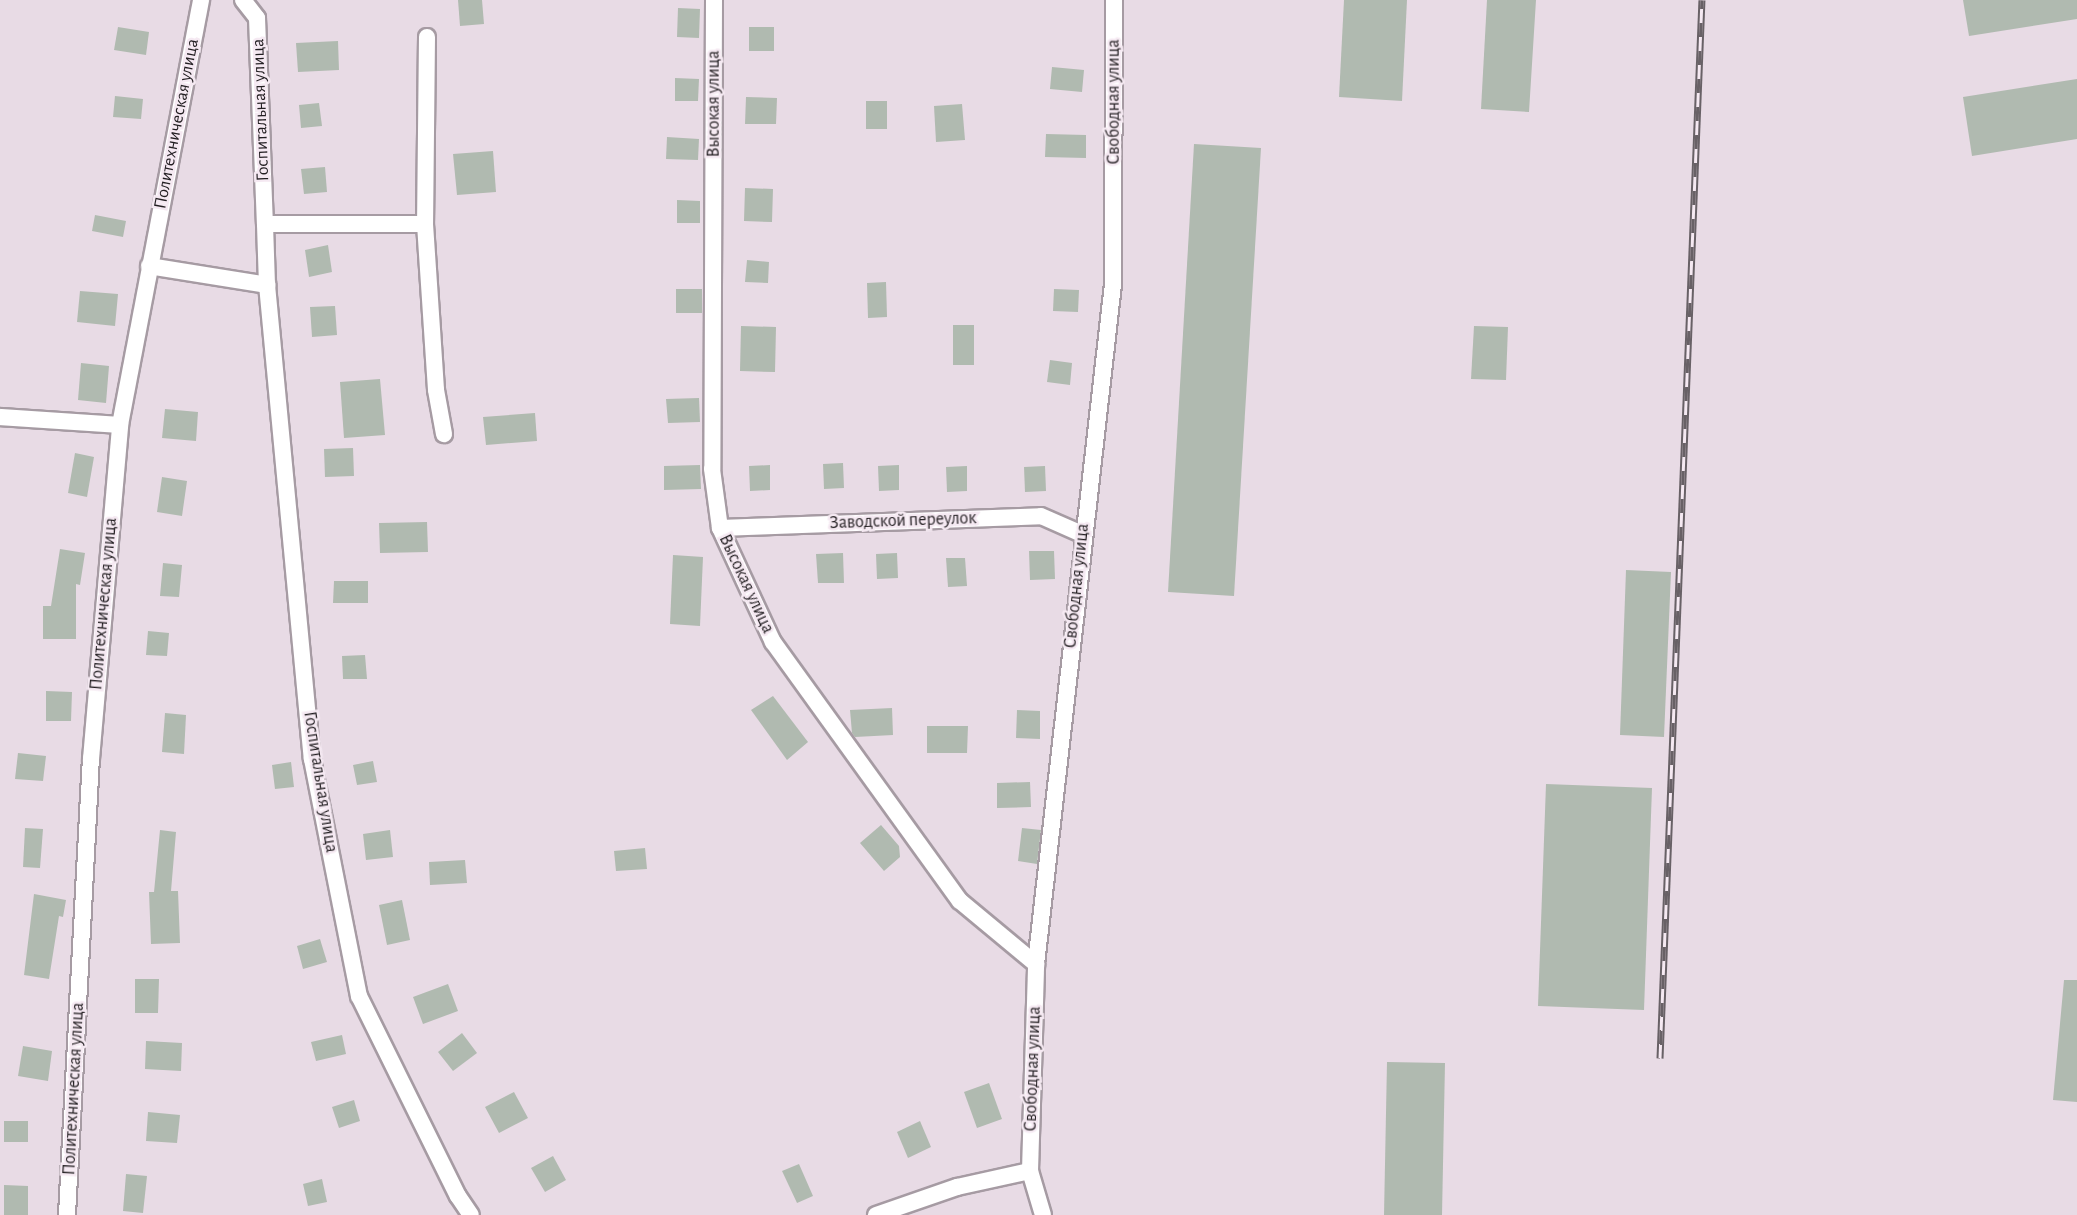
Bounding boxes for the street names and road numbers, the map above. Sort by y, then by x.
street label: Политехническая улица [150,37,204,211]
street label: Госпитальная улица [248,38,274,182]
street label: Свободная улица [1103,39,1125,165]
street label: Высокая улица [703,50,725,158]
street label: Заводской переулок [829,508,977,534]
street label: Политехническая улица [86,517,122,691]
street label: Свободная улица [1060,523,1094,649]
street label: Высокая улица [714,531,778,637]
street label: Госпитальная улица [298,710,342,854]
street label: Политехническая улица [59,1002,89,1176]
street label: Свободная улица [1020,1006,1046,1132]

